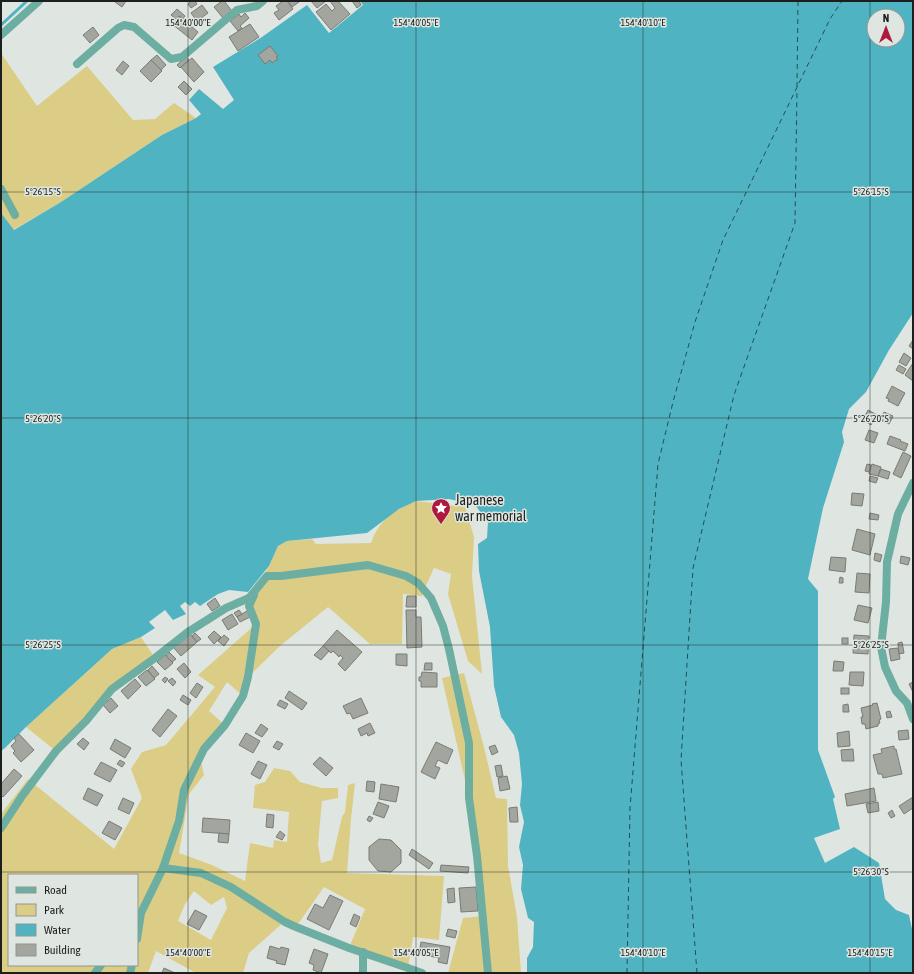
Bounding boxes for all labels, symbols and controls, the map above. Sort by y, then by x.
north arrow [866,8,906,48]
text: N [883,12,889,24]
text: 154°40'00"E [166,17,211,28]
text: 154°40'05"E [394,17,439,28]
text: 154°40'10"E [621,17,666,28]
text: 5°26'15"S [25,186,61,197]
text: 5°26'15"S [853,186,889,197]
text: 5°26'20"S [25,413,61,424]
text: 5°26'20"S [853,413,889,424]
place label: Japanese war memorial [455,492,527,524]
place icon: Japanese war memorial [430,497,452,525]
text: 5°26'25"S [25,639,61,650]
text: 5°26'25"S [853,639,889,650]
text: 5°26'30"S [853,866,889,877]
legend [8,874,138,966]
text: Road [44,883,67,897]
text: Park [44,903,65,917]
text: Water [44,923,71,937]
text: Building [44,943,82,957]
text: 154°40'00"E [166,947,211,958]
text: 154°40'05"E [394,947,439,958]
text: 154°40'10"E [621,947,666,958]
text: 154°40'15"E [848,947,893,958]

